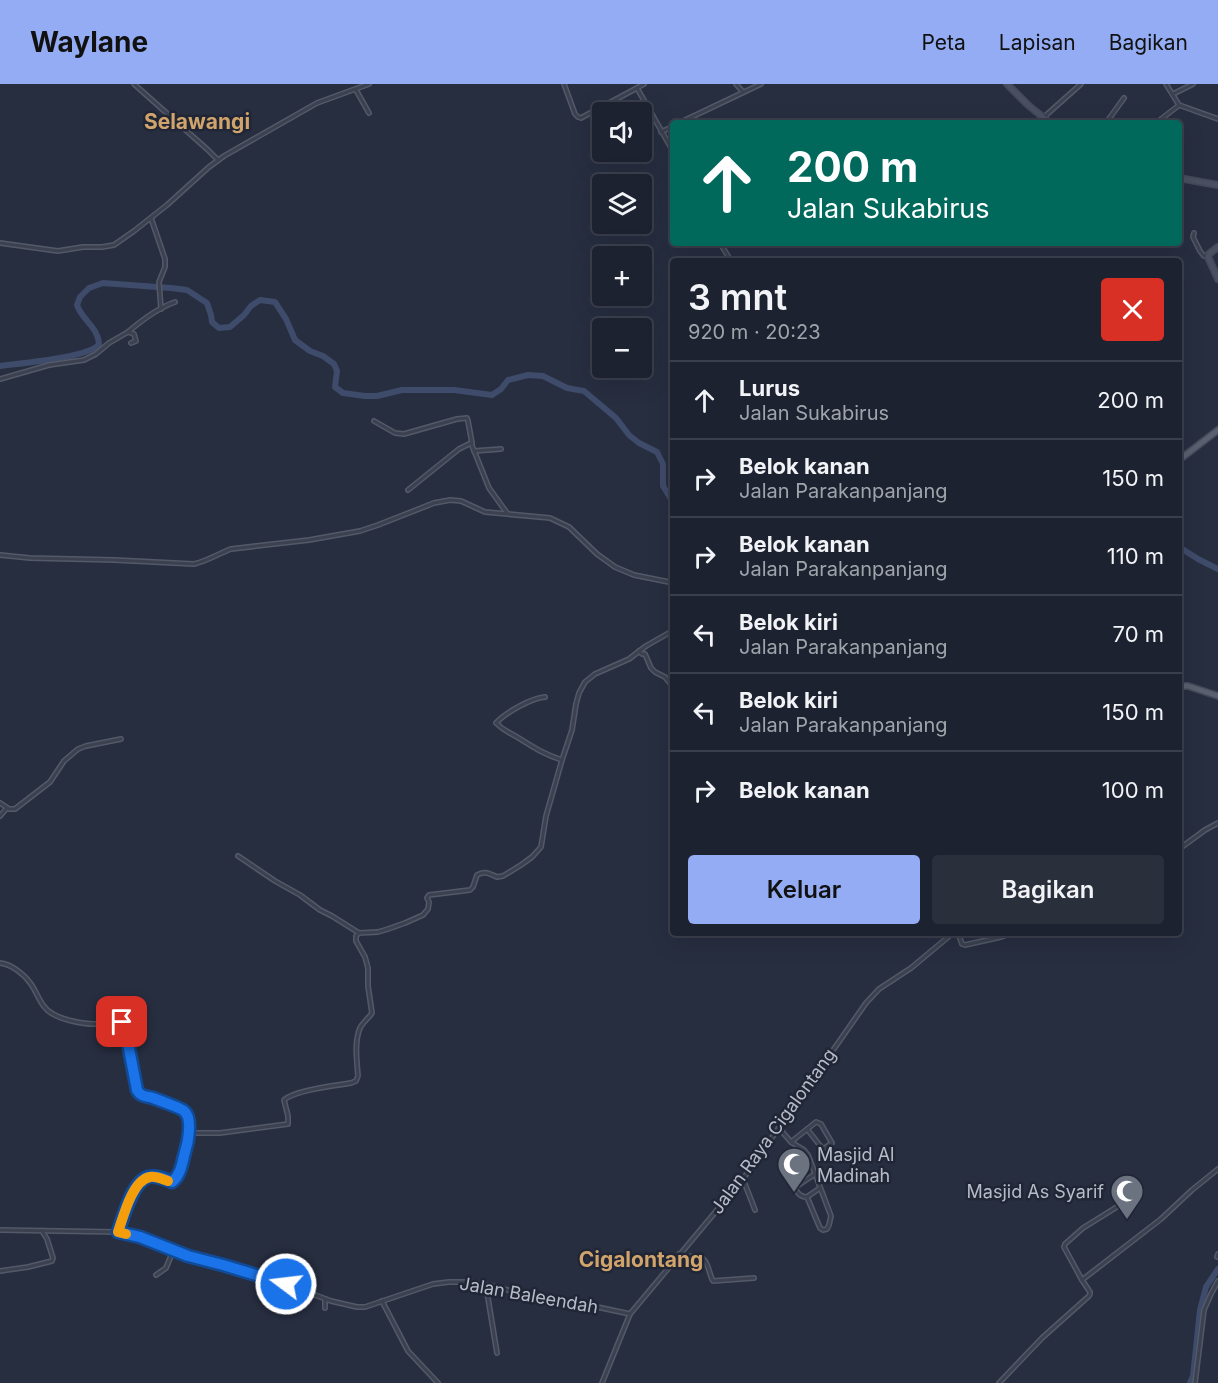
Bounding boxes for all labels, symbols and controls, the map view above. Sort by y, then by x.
text: Waylane [30,25,148,59]
text: Peta [922,30,966,55]
text: Lapisan [999,30,1076,55]
text: Bagikan [1109,30,1188,55]
map controls [592,102,652,378]
button: sound [592,102,652,162]
district label: Selawangi [144,109,250,134]
text: 200 m [787,141,918,192]
icon: ahead [688,144,766,222]
button: layers [592,174,652,234]
text: Jalan Sukabirus [787,192,990,225]
button: + [592,246,652,306]
text: 3 mnt [688,275,787,319]
button: close [1101,278,1164,341]
button: − [592,318,652,378]
text: 920 m · 20:23 [688,320,821,344]
text: Lurus [739,375,800,401]
icon: ahead [688,384,721,417]
text: 200 m [1097,387,1164,413]
text: Jalan Sukabirus [739,401,889,425]
text: Belok kanan [739,453,870,479]
icon: right [688,462,721,495]
text: 150 m [1102,465,1164,491]
text: Jalan Parakanpanjang [739,479,948,503]
text: Belok kanan [739,531,870,557]
icon: right [688,540,721,573]
text: 110 m [1107,543,1164,569]
text: Jalan Parakanpanjang [739,557,948,581]
text: Belok kiri [739,609,838,635]
icon: left [688,618,721,651]
text: 70 m [1113,621,1164,647]
text: Jalan Parakanpanjang [739,635,948,659]
text: Belok kiri [739,687,838,713]
icon: left [688,696,721,729]
text: 150 m [1102,699,1164,725]
text: Jalan Parakanpanjang [739,713,948,737]
icon: right [688,774,721,807]
text: Belok kanan [739,777,870,803]
text: 100 m [1102,777,1164,803]
button: Keluar [688,855,920,924]
button: Bagikan [932,855,1164,924]
pin [96,996,147,1047]
icon: arrive [105,1005,138,1038]
street label: Jalan Raya Cigalontang [706,1044,840,1218]
place label: Masjid Al Madinah [817,1144,894,1186]
mosque icon: Masjid Al Madinah [776,1146,812,1193]
mosque icon: Masjid As Syarif [1109,1173,1145,1220]
place label: Masjid As Syarif [967,1181,1104,1202]
district label: Cigalontang [579,1247,703,1272]
position arrow [254,1252,318,1316]
street label: Jalan Baleendah [458,1272,600,1318]

